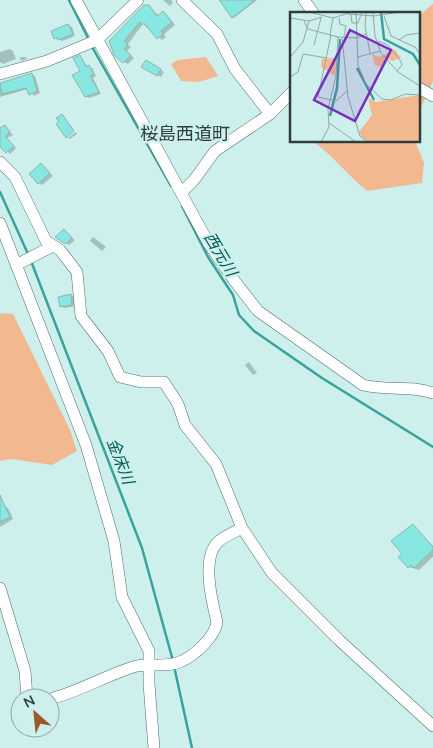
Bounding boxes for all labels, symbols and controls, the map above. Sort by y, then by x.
inset map [290,12,420,142]
district label: 桜島西道町 [140,122,230,145]
water label: 西元川 [200,228,243,281]
water label: 金床川 [103,435,140,489]
north arrow [10,688,60,738]
text: N [20,691,38,712]

